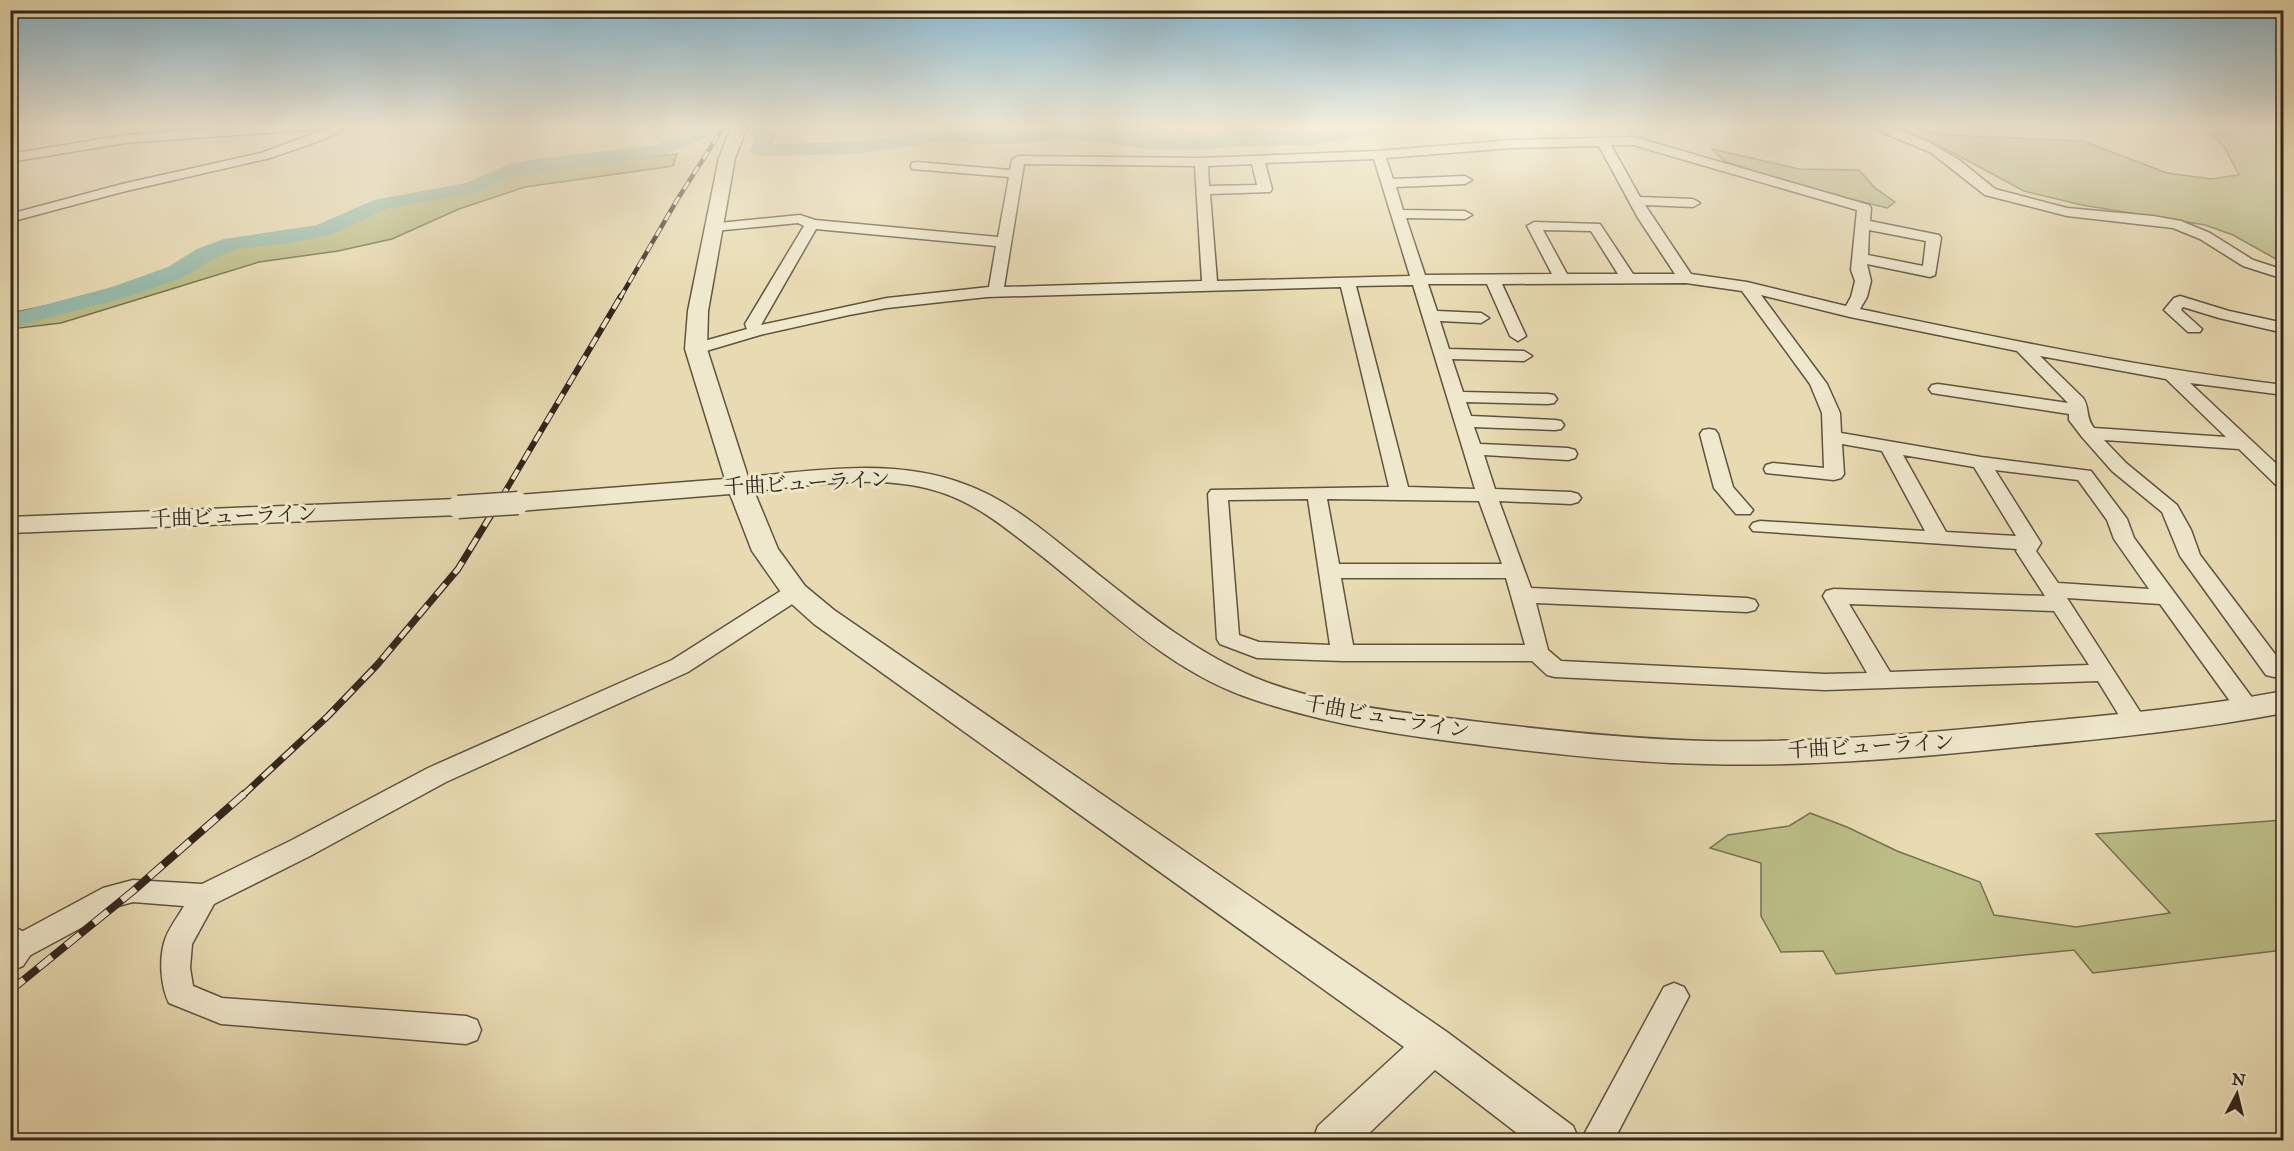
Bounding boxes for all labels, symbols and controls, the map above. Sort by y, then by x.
street label: 千曲ビューライン [723,466,891,500]
street label: 千曲ビューライン [150,500,318,532]
street label: 千曲ビューライン [1302,690,1472,744]
street label: 千曲ビューライン [1787,729,1955,763]
north arrow [2207,1064,2267,1124]
text: N [2231,1069,2247,1090]

